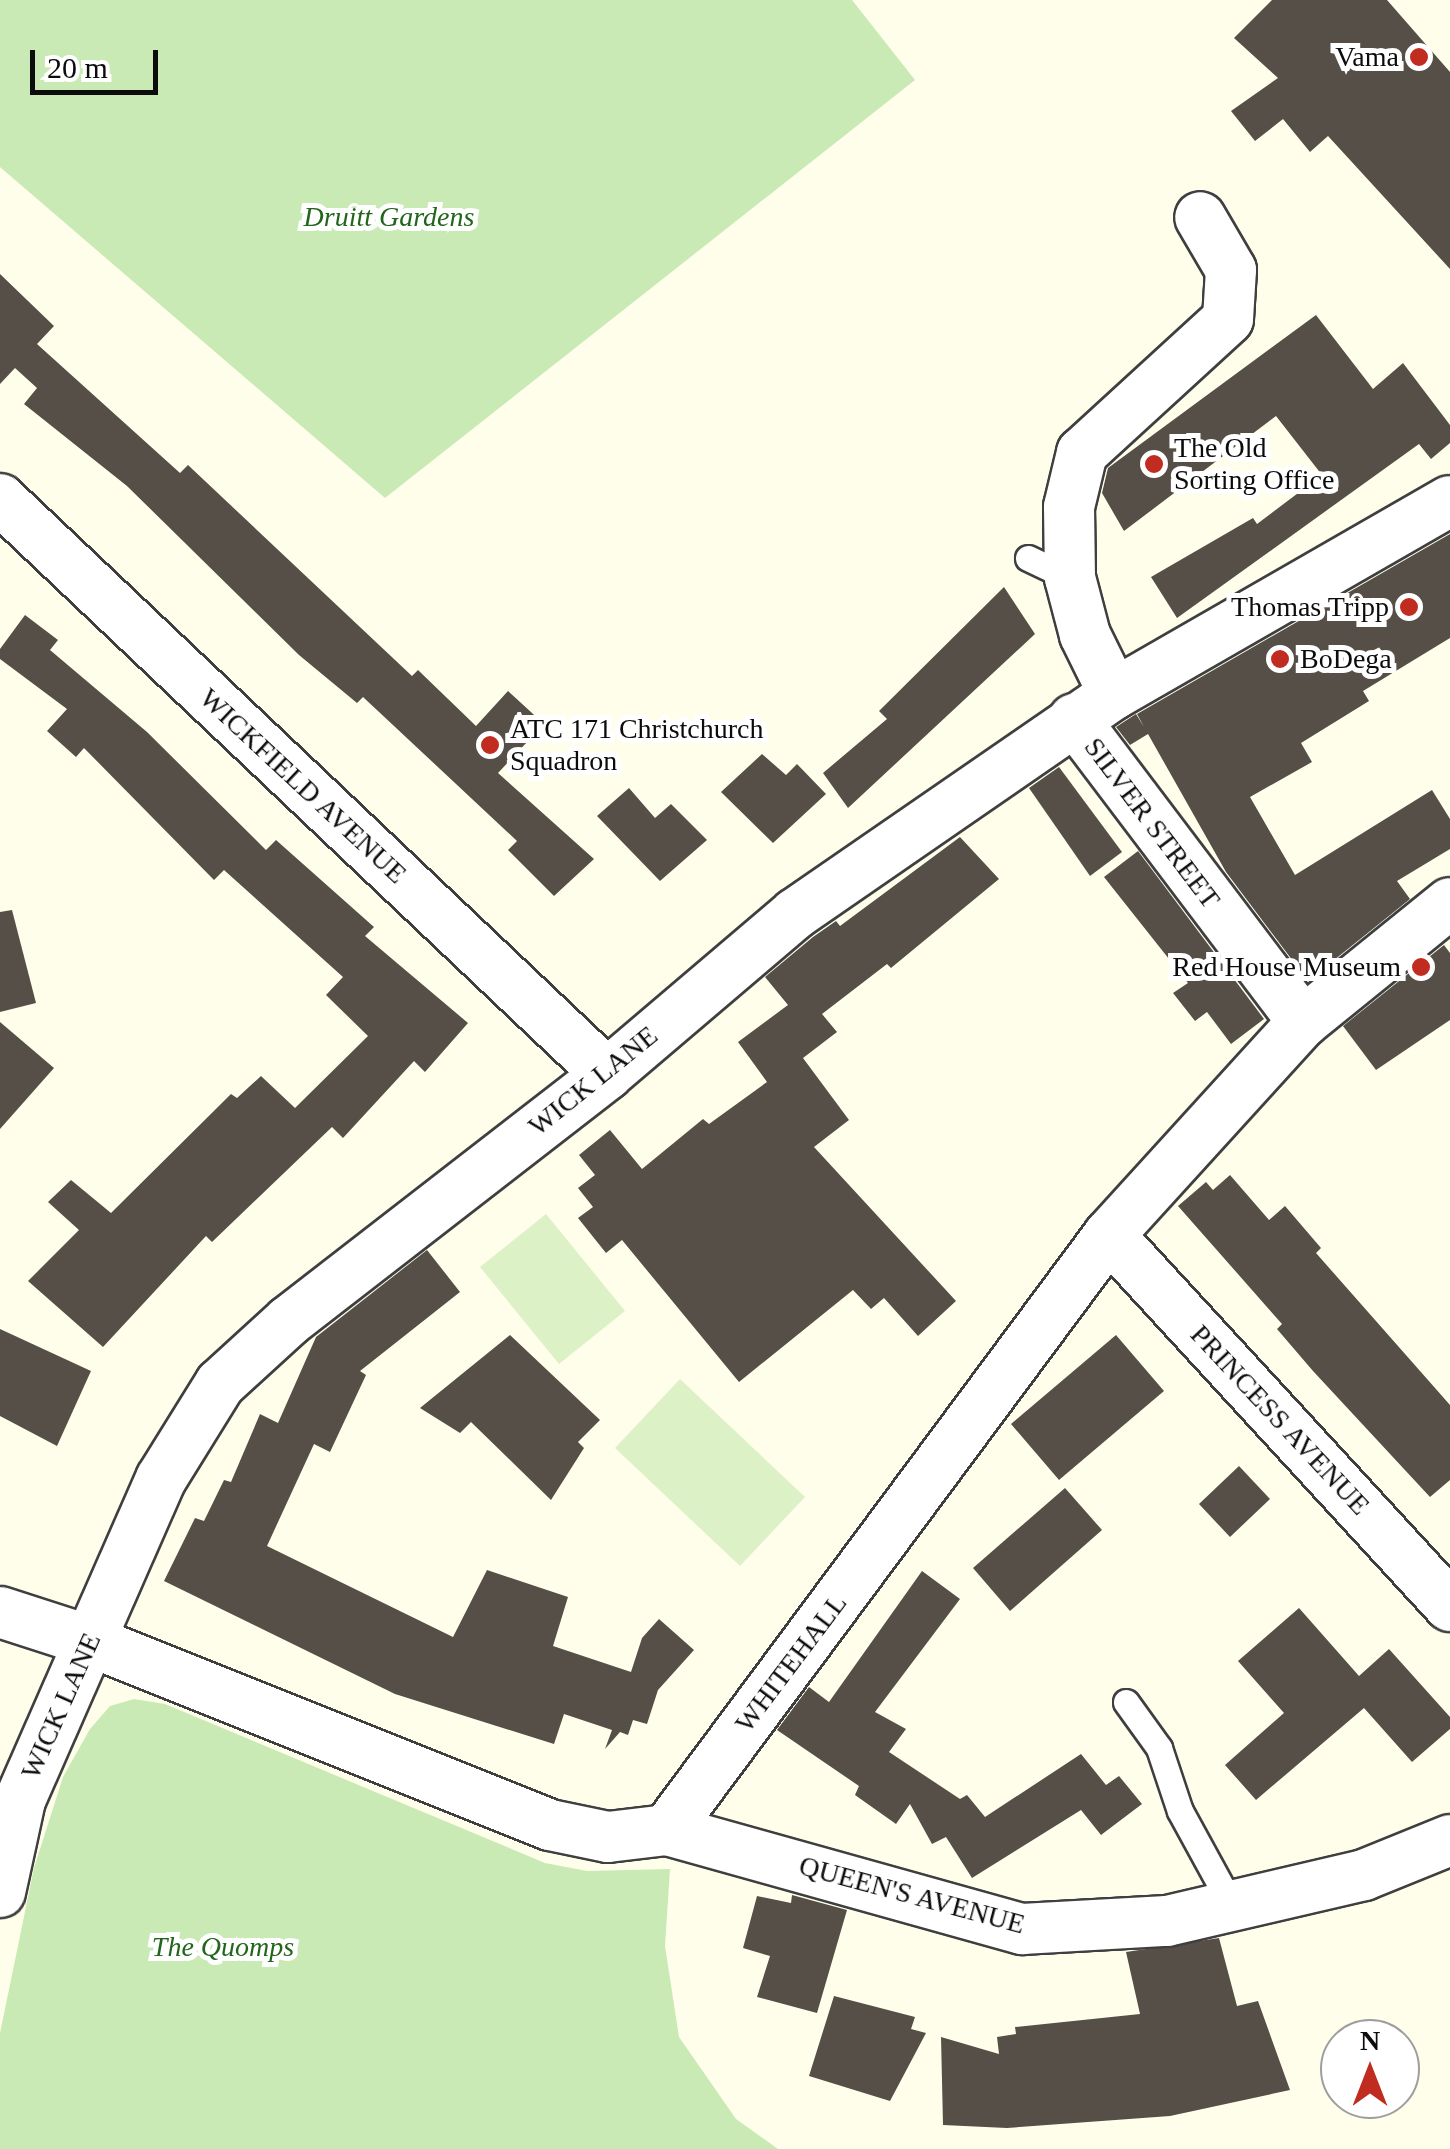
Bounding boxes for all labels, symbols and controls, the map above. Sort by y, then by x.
scale bar [35,30,162,92]
place label: Vama [1335,40,1399,74]
marker: Vama [1408,46,1430,68]
text: 20 m [47,51,108,84]
park label: Druitt Gardens [304,200,474,234]
place label: The Old Sorting Office [1174,431,1334,497]
marker: The Old Sorting Office [1143,453,1165,475]
place label: Thomas Tripp [1231,590,1389,624]
marker: Thomas Tripp [1398,596,1420,618]
place label: BoDega [1300,642,1392,676]
marker: BoDega [1269,648,1291,670]
street label: WICKFIELD AVENUE [192,681,414,891]
place label: ATC 171 Christchurch Squadron [510,712,764,778]
street label: SILVER STREET [1077,731,1227,915]
marker: ATC 171 Christchurch Squadron [479,734,501,756]
place label: Red House Museum [1172,950,1401,984]
marker: Red House Museum [1410,956,1432,978]
street label: WICK LANE [522,1019,664,1143]
street label: PRINCESS AVENUE [1183,1317,1377,1523]
street label: WHITEHALL [728,1587,854,1739]
street label: WICK LANE [14,1628,108,1784]
street label: QUEEN'S AVENUE [795,1848,1029,1942]
park label: The Quomps [152,1930,294,1964]
north arrow [1320,2019,1420,2119]
text: N [1360,2025,1380,2056]

